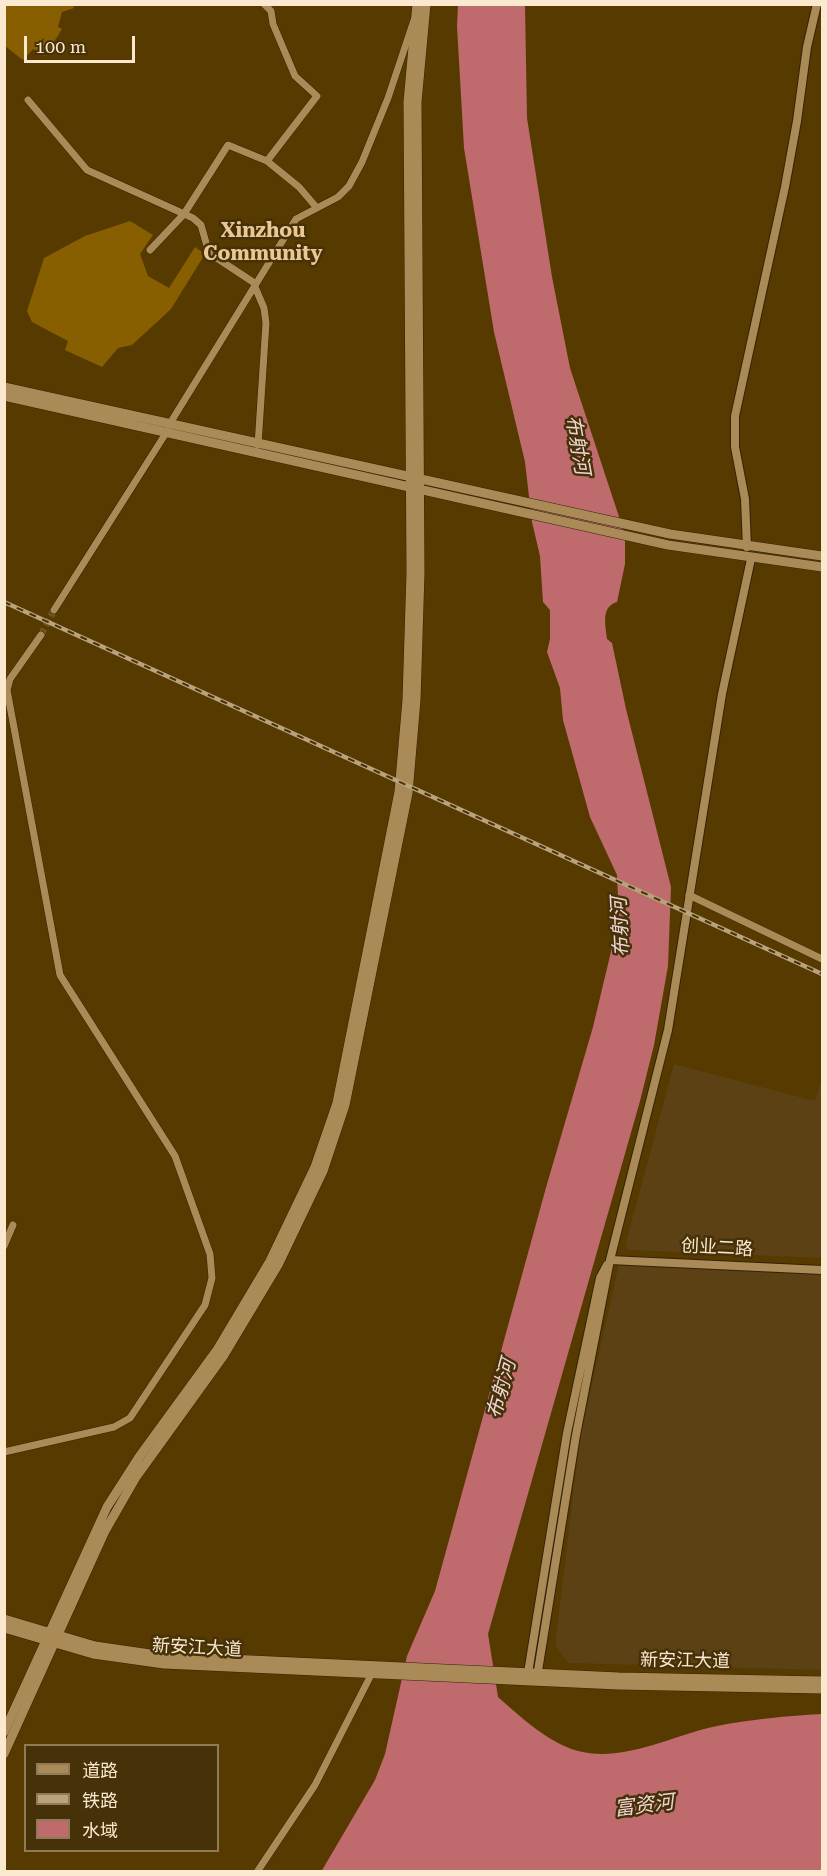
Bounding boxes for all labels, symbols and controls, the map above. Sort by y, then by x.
scale bar [27,24,138,62]
text: 100 m [35,36,86,57]
district label: Xinzhou Community [203,219,323,266]
water label: 布射河 [560,413,594,477]
water label: 布射河 [607,896,635,958]
street label: 创业二路 [680,1235,754,1261]
water label: 布射河 [483,1357,521,1421]
street label: 新安江大道 [151,1635,243,1661]
street label: 新安江大道 [640,1649,730,1673]
legend [24,1744,219,1852]
text: 道路 [82,1760,118,1781]
text: 铁路 [82,1790,118,1811]
water label: 富资河 [613,1790,675,1822]
text: 水域 [82,1820,118,1841]

